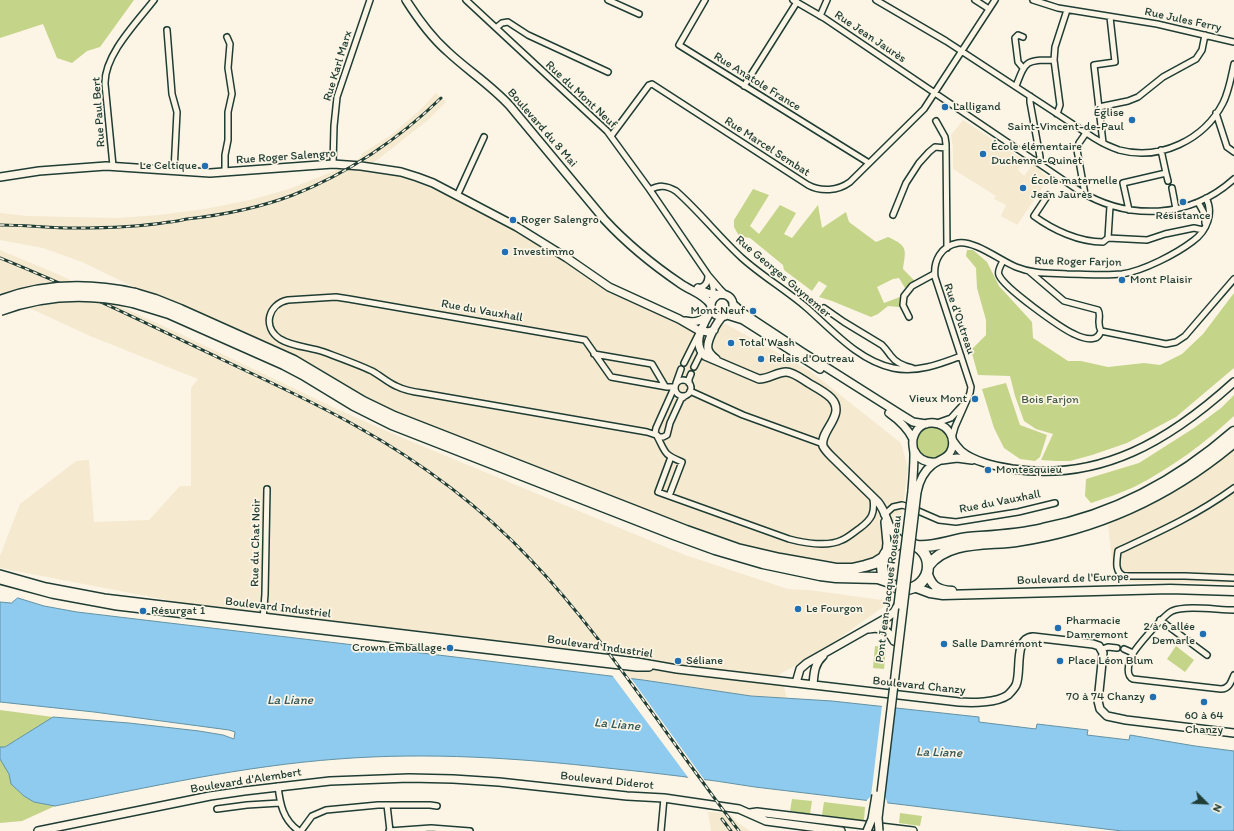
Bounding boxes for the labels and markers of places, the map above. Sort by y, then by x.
place label: Lalligand [953,100,1001,114]
marker: Lalligand [940,102,950,112]
place label: Église Saint-Vincent-de-Paul [1008,106,1124,134]
marker: Église Saint-Vincent-de-Paul [1127,115,1137,125]
place label: École élémentaire Duchenne-Quinet [991,140,1082,168]
marker: École élémentaire Duchenne-Quinet [978,149,988,159]
place label: Le Celtique [140,159,197,173]
marker: Le Celtique [200,161,210,171]
place label: École maternelle Jean Jaurès [1031,174,1118,202]
marker: École maternelle Jean Jaurès [1018,183,1028,193]
marker: Résistance [1178,197,1188,207]
place label: Résistance [1155,209,1211,223]
place label: Roger Salengro [521,213,599,227]
marker: Roger Salengro [508,215,518,225]
place label: Investimmo [513,245,574,259]
marker: Investimmo [500,247,510,257]
place label: Mont Plaisir [1130,273,1192,287]
marker: Mont Plaisir [1117,275,1127,285]
place label: Mont Neuf [691,304,745,318]
marker: Mont Neuf [748,306,758,316]
place label: Total Wash [739,336,795,350]
marker: Total Wash [726,338,736,348]
place label: Relais d'Outreau [769,352,854,366]
marker: Relais d'Outreau [756,354,766,364]
place label: Vieux Mont [909,392,967,406]
marker: Vieux Mont [970,394,980,404]
place label: Montesquieu [996,463,1062,477]
marker: Montesquieu [983,465,993,475]
place label: Le Fourgon [806,602,863,616]
place label: Résurgat 1 [151,604,205,618]
marker: Le Fourgon [793,604,803,614]
marker: Résurgat 1 [138,606,148,616]
place label: Pharmacie Damremont [1066,614,1128,642]
place label: 2 à 6 allée Demarle [1144,620,1195,648]
marker: Pharmacie Damremont [1053,623,1063,633]
marker: 2 à 6 allée Demarle [1198,629,1208,639]
place label: Salle Damrémont [952,637,1042,651]
marker: Salle Damrémont [939,639,949,649]
place label: Crown Emballage [352,641,442,655]
marker: Crown Emballage [445,643,455,653]
place label: Séliane [686,654,723,668]
place label: Place Léon Blum [1068,654,1153,668]
marker: Séliane [673,656,683,666]
marker: Place Léon Blum [1055,656,1065,666]
place label: 70 à 74 Chanzy [1066,690,1145,704]
marker: 70 à 74 Chanzy [1148,692,1158,702]
marker: 60 à 64 Chanzy [1199,697,1209,707]
place label: 60 à 64 Chanzy [1185,709,1223,737]

